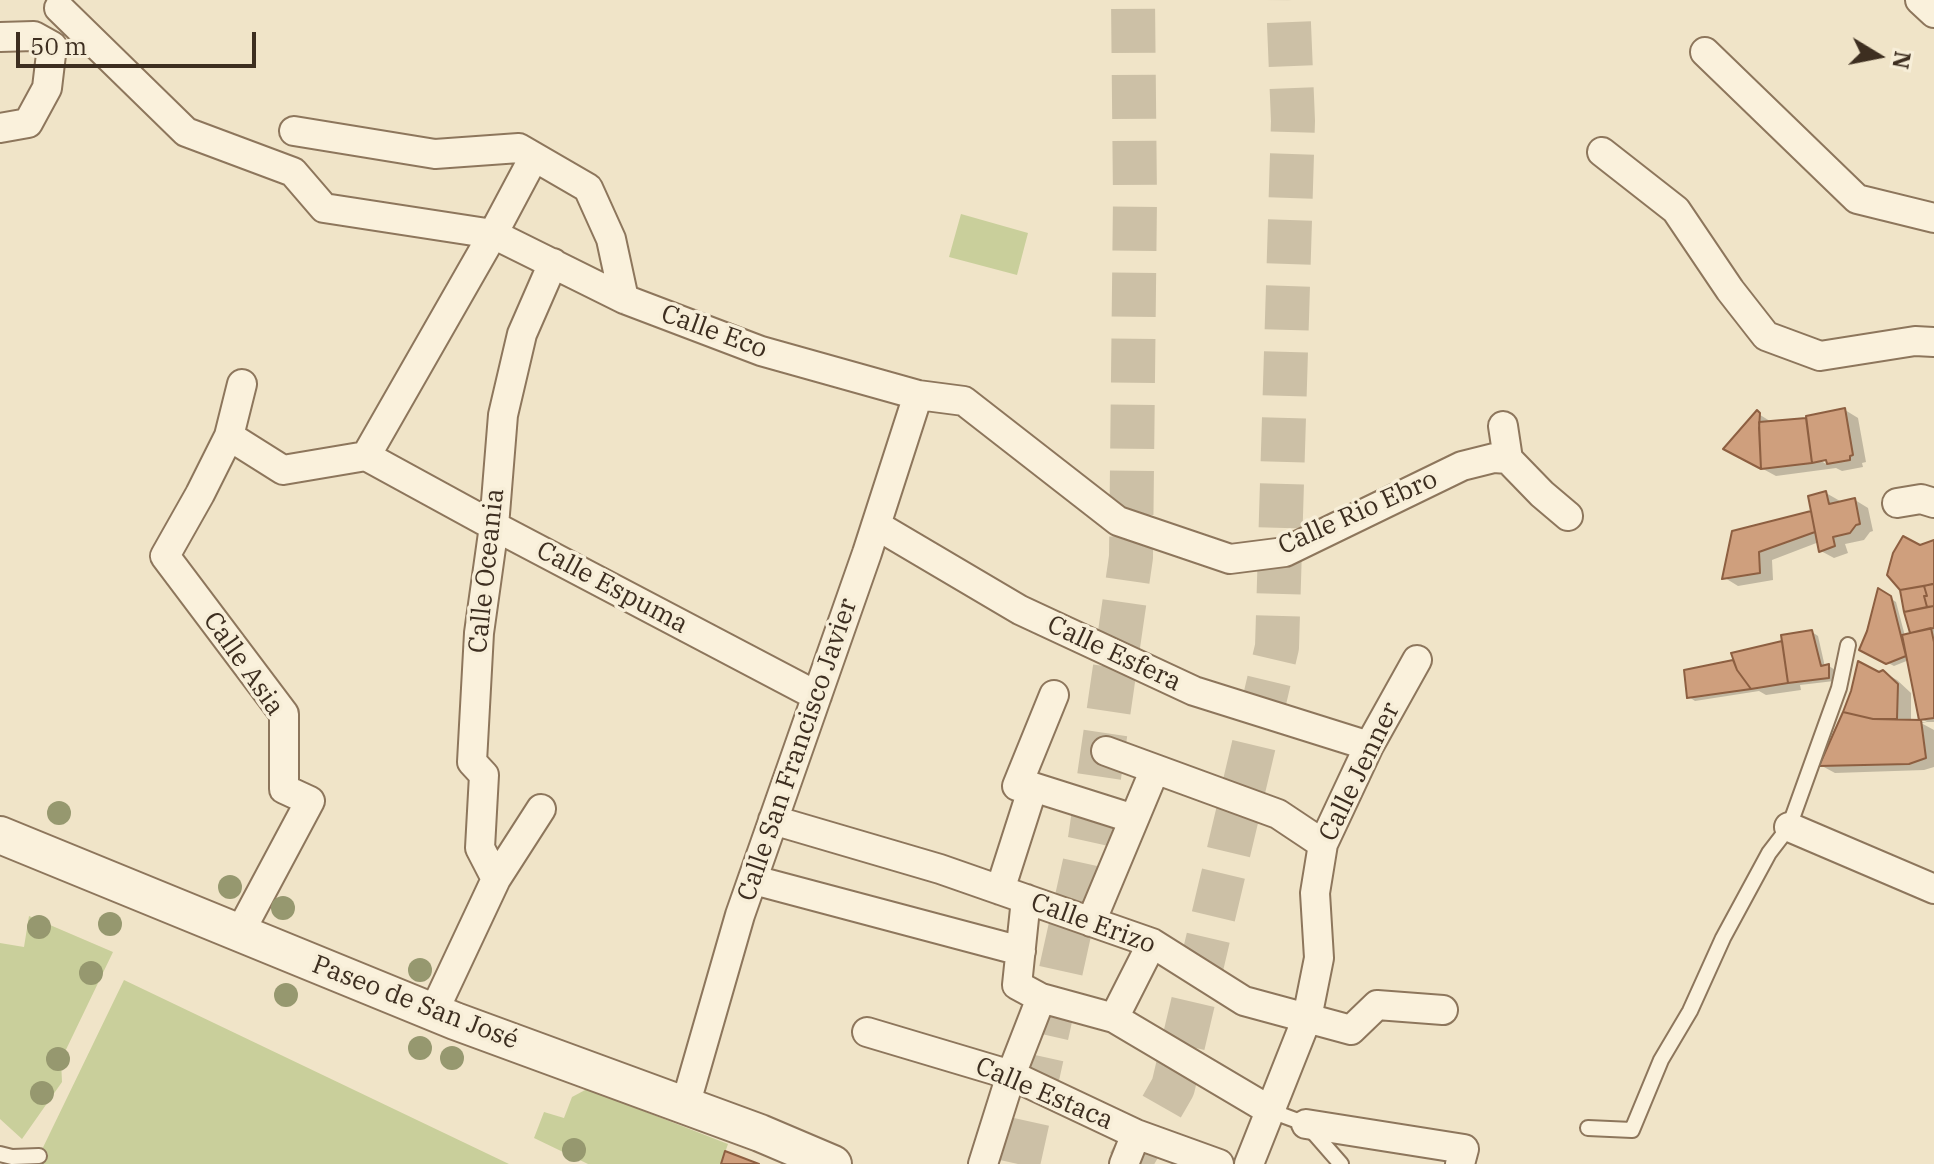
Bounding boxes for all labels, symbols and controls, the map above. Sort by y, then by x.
scale bar [20,16,260,66]
north arrow [1838,16,1918,96]
text: 50 m [30,30,87,62]
text: N [1886,49,1918,71]
street label: Calle Eco [657,298,771,366]
street label: Calle Rio Ebro [1273,464,1443,562]
street label: Calle Oceania [463,487,511,655]
street label: Calle Espuma [531,535,693,641]
street label: Calle San Francisco Javier [732,595,864,905]
street label: Calle Asia [196,606,290,722]
street label: Calle Esfera [1042,609,1186,699]
street label: Calle Jenner [1313,697,1407,847]
street label: Calle Erizo [1026,887,1160,961]
street label: Paseo de San José [308,949,522,1057]
street label: Calle Estaca [970,1051,1118,1137]

